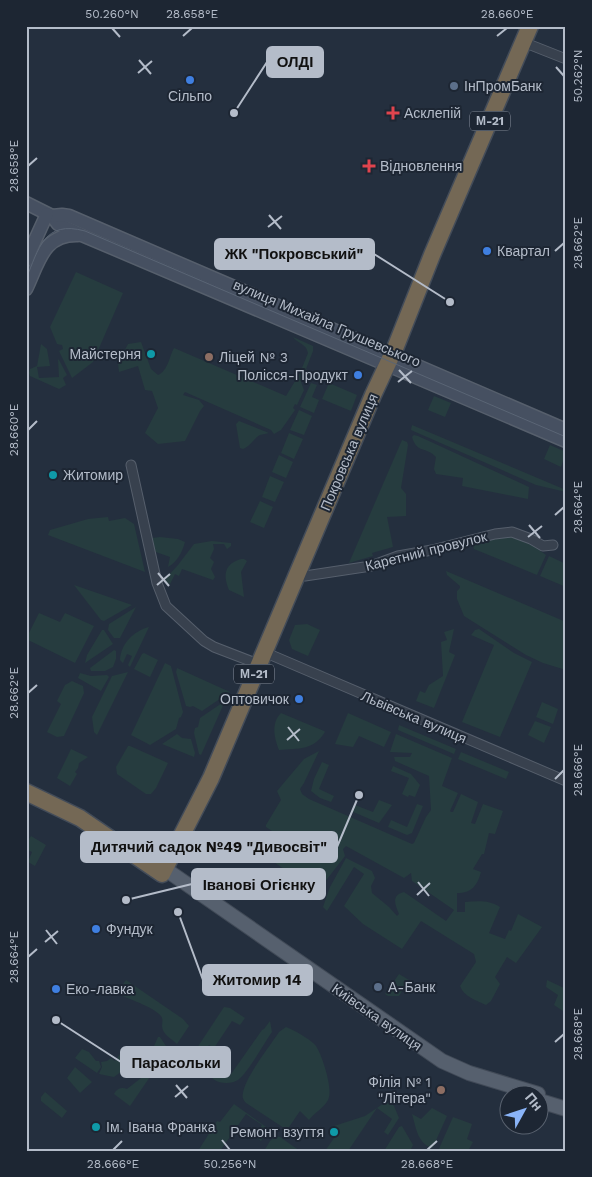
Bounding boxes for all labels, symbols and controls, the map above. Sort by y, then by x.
text: 50.260°N [85,7,139,21]
text: 28.658°E [166,7,218,21]
text: 28.660°E [481,7,534,21]
callout: ОЛДІ [267,47,323,77]
text: 50.262°N [571,50,585,102]
text: ОЛДІ [277,53,313,71]
marker: Сільпо [184,74,196,86]
place label: ІнПромБанк [464,78,543,94]
marker: ІнПромБанк [448,80,460,92]
place label: Сільпо [168,88,212,104]
place label: Асклепій [404,105,461,121]
marker: Асклепій [386,106,400,120]
road number: М-21 [470,112,510,130]
text: 28.658°E [7,140,21,192]
place label: Відновлення [380,158,462,174]
marker: Відновлення [362,159,376,173]
text: 28.662°E [571,217,585,269]
callout: ЖК "Покровський" [215,239,374,269]
place label: Квартал [497,243,550,259]
text: ЖК "Покровський" [224,245,364,263]
marker: Квартал [481,245,493,257]
street label: вулиця Михайла Грушевського [231,276,423,370]
place label: Майстерня [69,346,141,362]
marker: Майстерня [145,348,157,360]
place label: Ліцей № 3 [219,349,288,365]
marker: Ліцей № 3 [203,351,215,363]
place label: Полісся-Продукт [237,367,349,383]
marker: Полісся-Продукт [352,369,364,381]
street label: Покровська вулиця [317,391,381,513]
text: 28.660°E [7,403,21,456]
place label: Житомир [63,467,123,483]
marker: Житомир [47,469,59,481]
text: 28.664°E [571,480,585,533]
street label: Каретний провулок [364,528,489,574]
road number: М-21 [234,664,274,684]
text: 28.662°E [7,667,21,719]
street label: Львівська вулиця [359,688,469,746]
place label: Оптовичок [220,691,290,707]
marker: Оптовичок [293,693,305,705]
text: 28.666°E [571,743,585,796]
callout: Дитячий садок №49 "Дивосвіт" [81,832,337,862]
text: Дитячий садок №49 "Дивосвіт" [91,838,327,856]
callout: Іванові Огієнку [192,869,325,899]
text: Іванові Огієнку [203,876,316,894]
place label: Фундук [106,921,154,937]
marker: Фундук [90,923,102,935]
text: 28.664°E [7,930,21,983]
callout: Житомир 14 [203,965,312,995]
text: Житомир 14 [212,971,302,989]
place label: А-Банк [388,979,436,995]
street label: Київська вулиця [329,980,425,1054]
place label: Еко-лавка [66,981,134,997]
marker: А-Банк [372,981,384,993]
marker: Еко-лавка [50,983,62,995]
text: 28.668°E [571,1007,585,1060]
callout: Парасольки [121,1047,230,1077]
text: Парасольки [131,1054,221,1072]
place label: Філія № 1 "Літера" [368,1074,431,1106]
marker: Філія № 1 "Літера" [435,1084,447,1096]
north arrow [500,1084,550,1134]
text: Пн [522,1089,546,1114]
place label: Ім. Івана Франка [106,1119,216,1135]
marker: Ім. Івана Франка [90,1121,102,1133]
place label: Ремонт взуття [230,1124,324,1140]
marker: Ремонт взуття [328,1126,340,1138]
text: 28.666°E [87,1157,140,1171]
text: 50.256°N [204,1157,256,1171]
text: 28.668°E [401,1157,454,1171]

